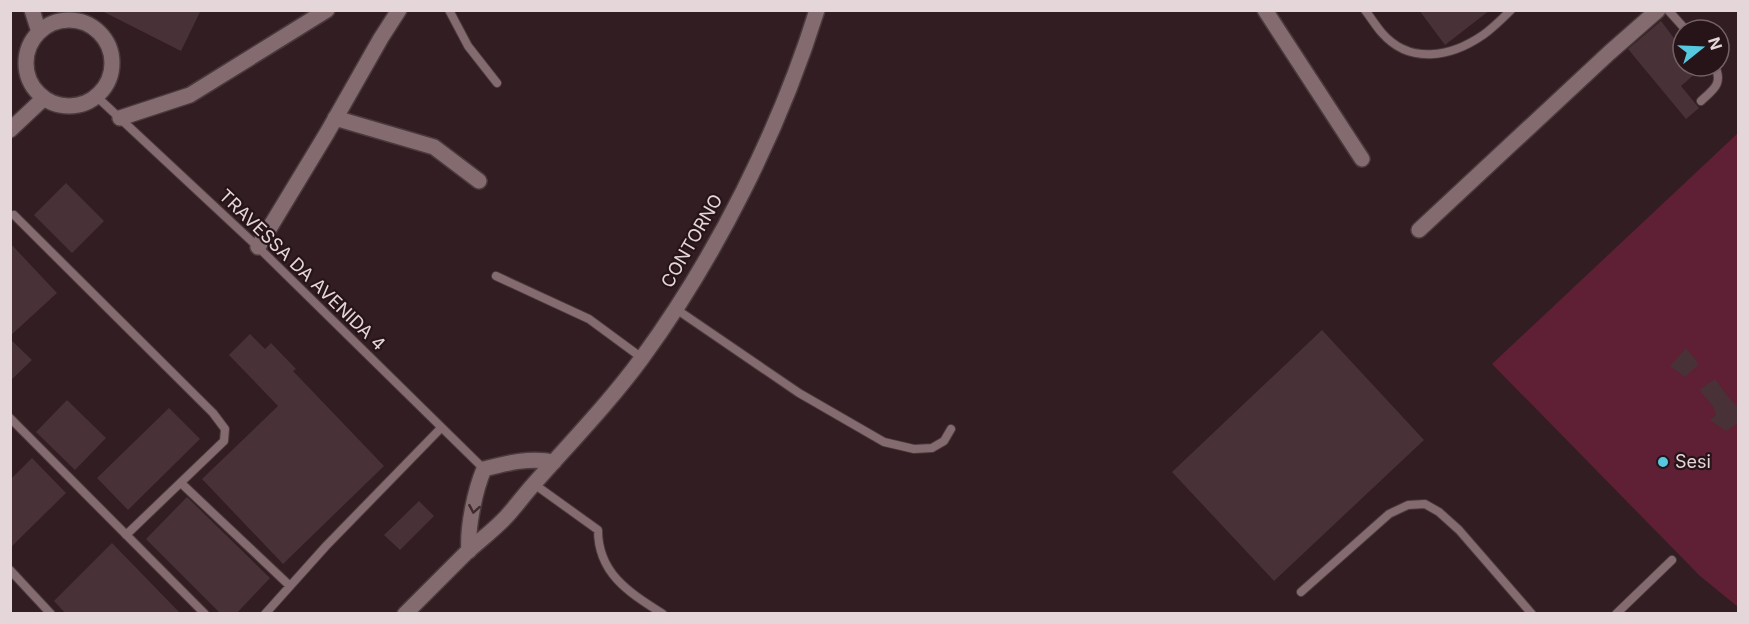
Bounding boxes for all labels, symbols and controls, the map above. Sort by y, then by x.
north arrow [1671,18,1731,78]
text: N [1704,34,1727,52]
street label: TRAVESSA DA AVENIDA 4 [215,185,390,354]
street label: CONTORNO [656,190,727,291]
place label: Sesi [1675,451,1711,472]
marker: Sesi [1656,455,1670,469]
one-way arrow [468,505,480,514]

